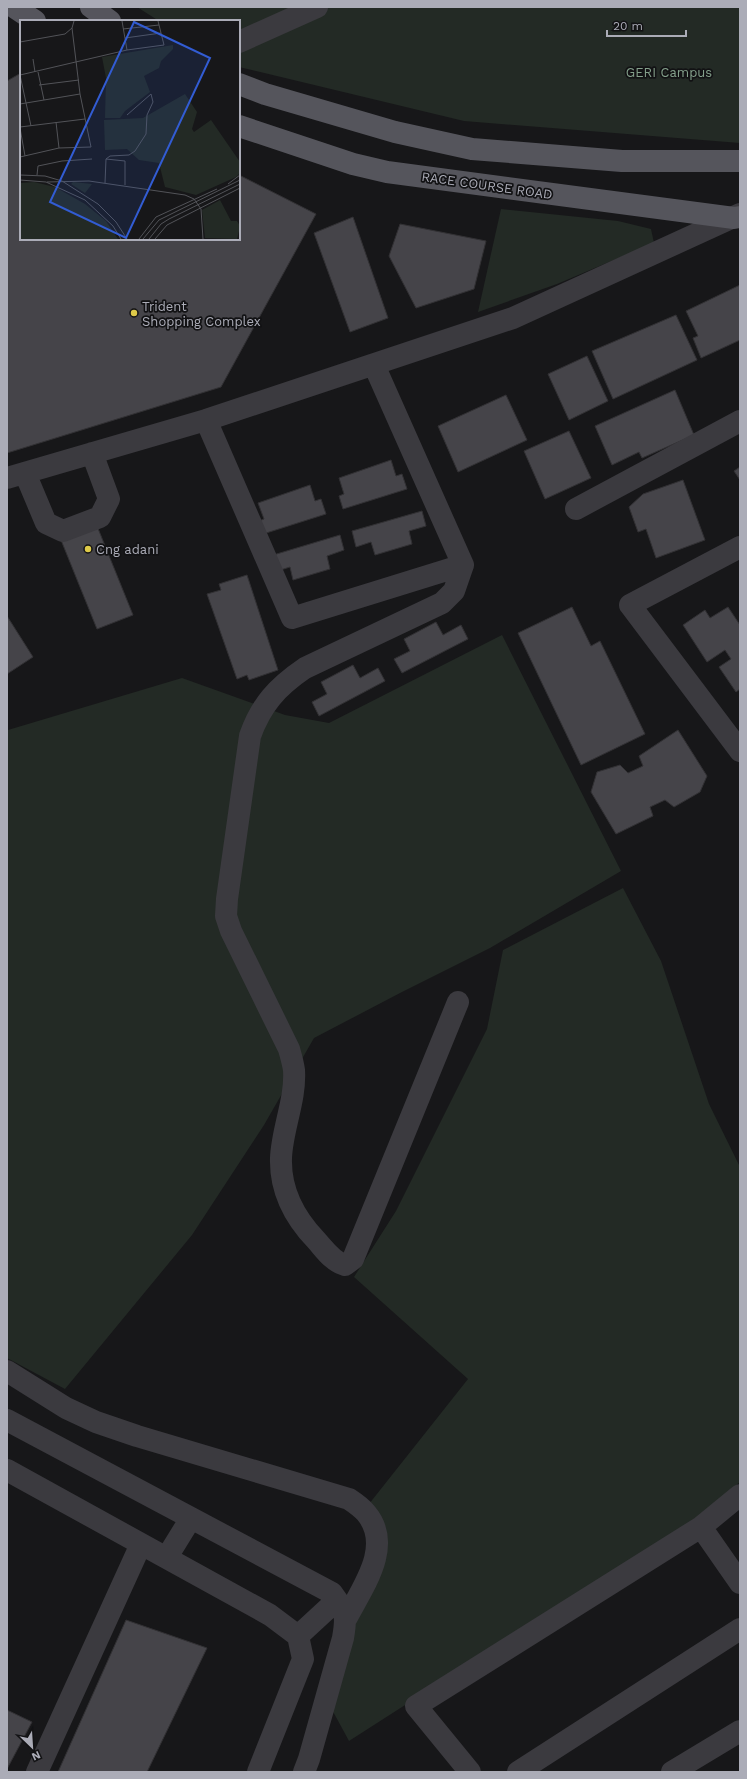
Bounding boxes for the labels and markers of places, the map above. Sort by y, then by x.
place label: Trident Shopping Complex [142,299,261,329]
marker: Trident Shopping Complex [129,308,139,318]
place label: Cng adani [96,542,159,557]
marker: Cng adani [83,544,93,554]

